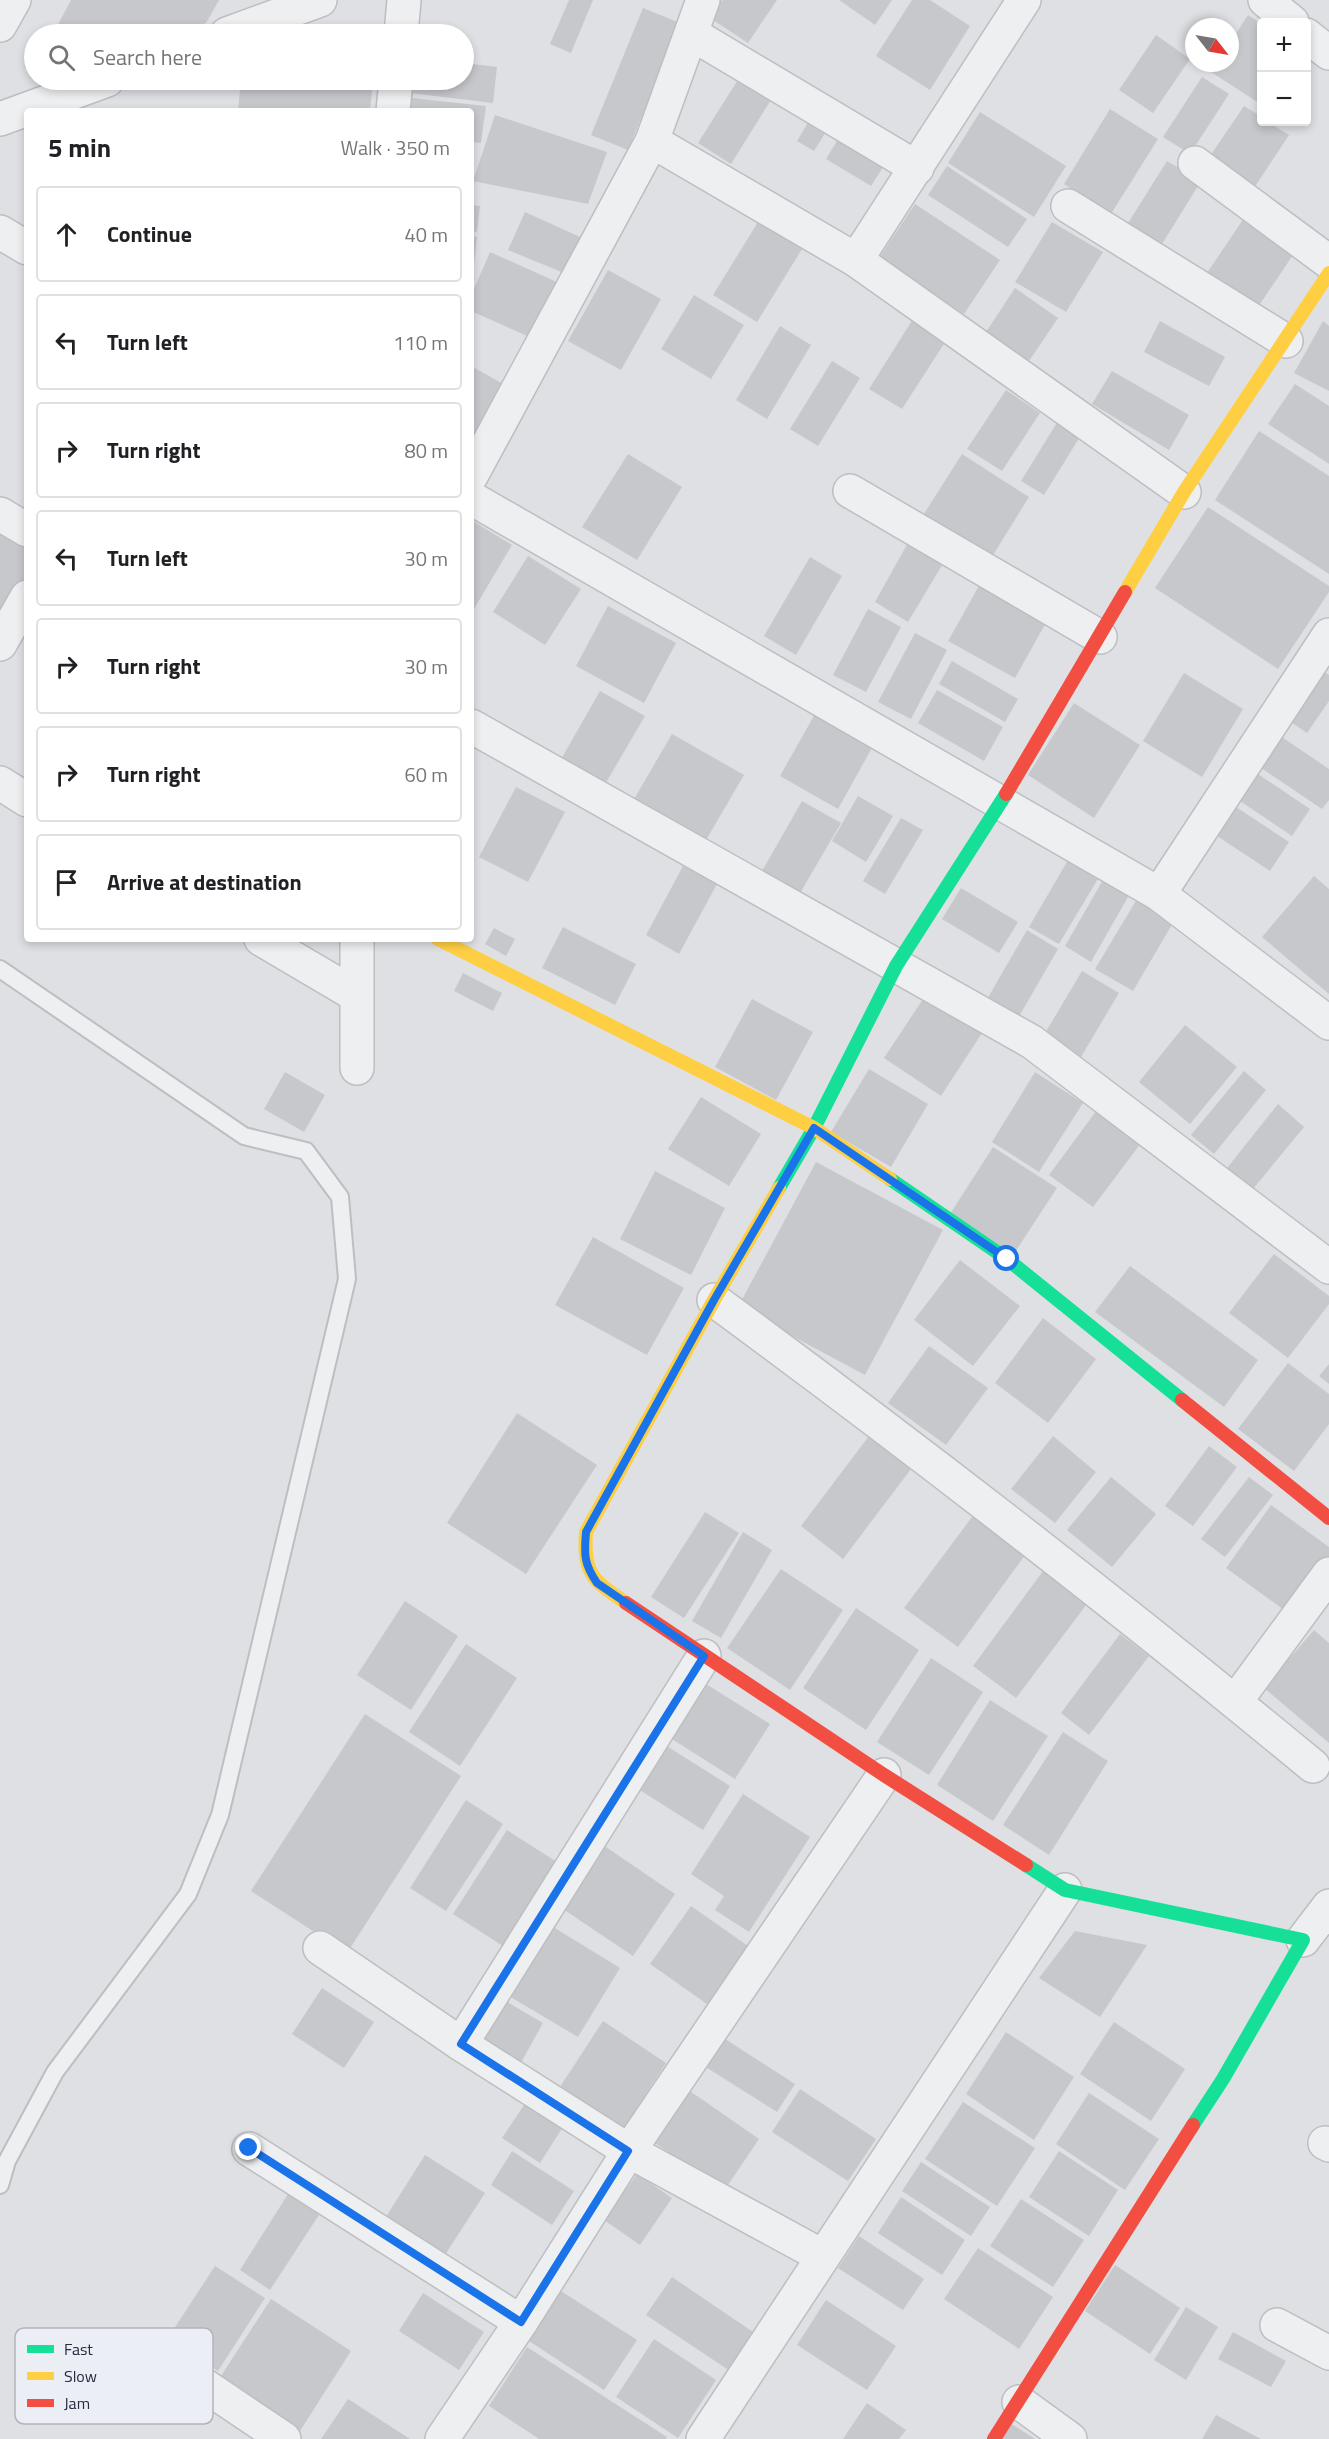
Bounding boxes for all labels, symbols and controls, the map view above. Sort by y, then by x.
north arrow [1185,18,1239,72]
map controls [1257,18,1311,126]
button: + [1257,18,1311,72]
search box [24,24,474,90]
text: Search here [93,40,202,74]
icon: search [45,41,78,74]
button: − [1257,72,1311,126]
text: 5 min [48,128,111,167]
text: Walk · 350 m [341,132,450,163]
text: Continue [107,217,192,251]
icon: ahead [50,218,83,251]
text: 40 m [404,219,448,250]
text: Turn left [107,325,188,359]
icon: left [50,326,83,359]
text: 110 m [393,327,448,358]
text: Turn right [107,433,201,467]
icon: right [50,434,83,467]
text: 80 m [404,435,448,466]
text: Turn left [107,541,188,575]
icon: left [50,542,83,575]
text: 30 m [404,543,448,574]
text: Turn right [107,649,201,683]
icon: right [50,650,83,683]
text: 30 m [404,651,448,682]
text: Turn right [107,757,201,791]
icon: right [50,758,83,791]
text: 60 m [404,759,448,790]
text: Arrive at destination [107,865,302,899]
icon: arrive [50,866,83,899]
route start [993,1245,1019,1271]
route end [235,2134,261,2160]
legend [15,2328,213,2424]
text: Fast [64,2337,93,2361]
text: Slow [64,2364,97,2388]
text: Jam [64,2391,90,2415]

